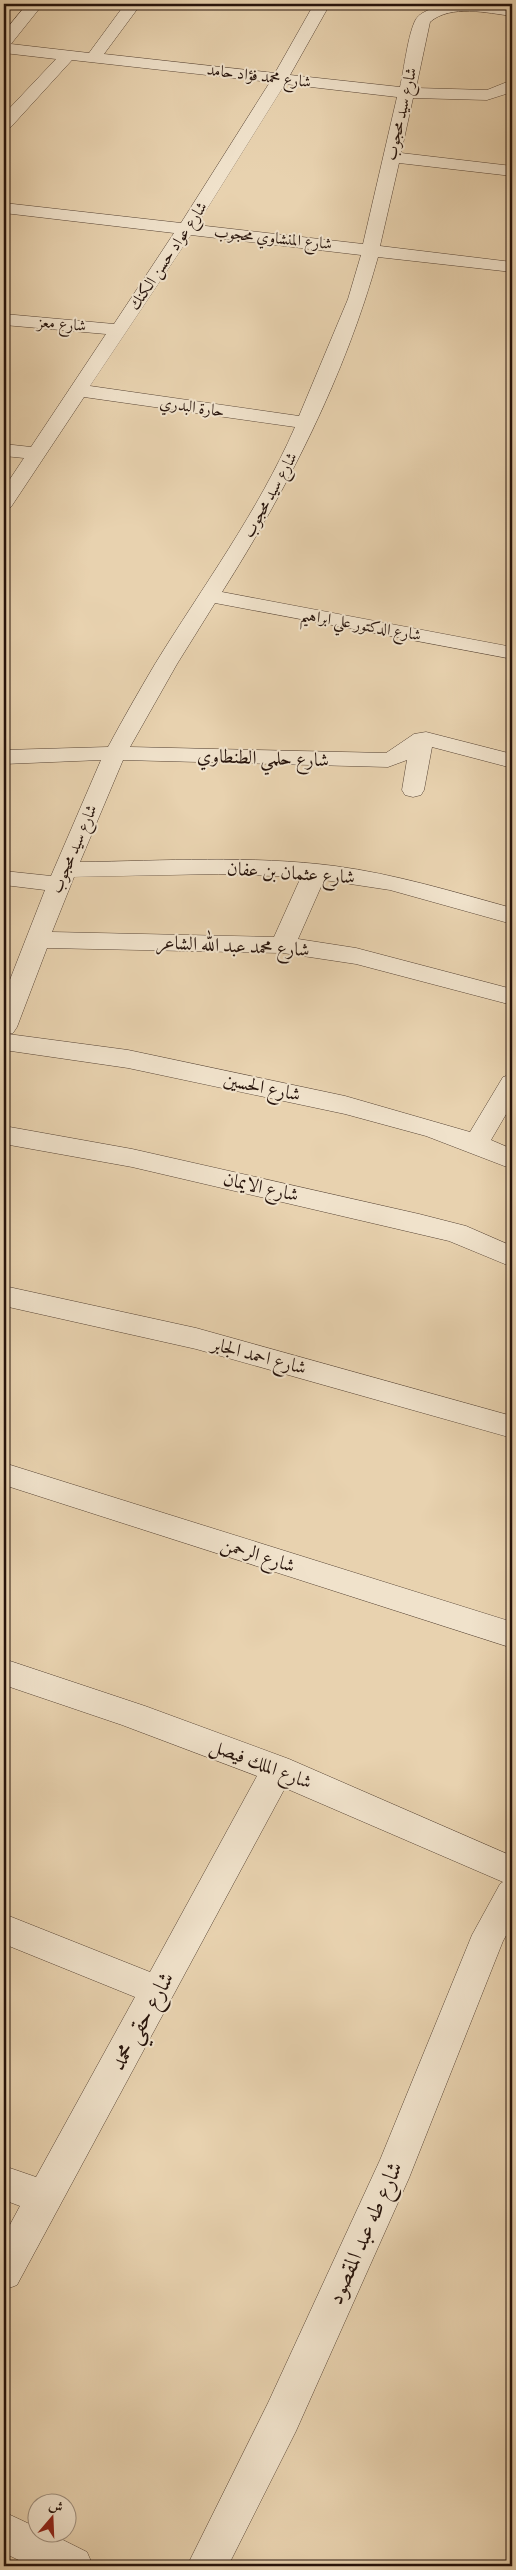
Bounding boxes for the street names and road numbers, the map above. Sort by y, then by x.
street label: شارع محمد فؤاد حامد [205,60,312,95]
street label: شارع سيد محجوب [381,66,424,163]
street label: شارع عواد حسن الكنك [124,198,214,316]
street label: شارع المنشاوي محجوب [213,222,333,257]
street label: شارع معز [35,312,87,339]
street label: حارة البدري [158,393,226,423]
street label: شارع سيد محجوب [238,449,304,543]
street label: شارع الدكتور علي ابراهيم [298,605,423,651]
street label: شارع حلمي الطنطاوي [196,744,329,778]
street label: شارع سيد محجوب [46,801,104,898]
street label: شارع عثمان بن عفان [226,857,356,892]
street label: شارع محمد عبد الله الشاعر [156,927,310,965]
street label: شارع الحسين [221,1067,303,1110]
street label: شارع الايمان [220,1167,301,1210]
street label: شارع احمد الجابر [206,1331,309,1383]
street label: شارع الرحمن [217,1532,298,1581]
street label: شارع الملك فيصل [206,1734,315,1797]
street label: شارع حقي محمد [104,1967,187,2079]
street label: شارع طه عبد المقصود [321,2157,413,2310]

